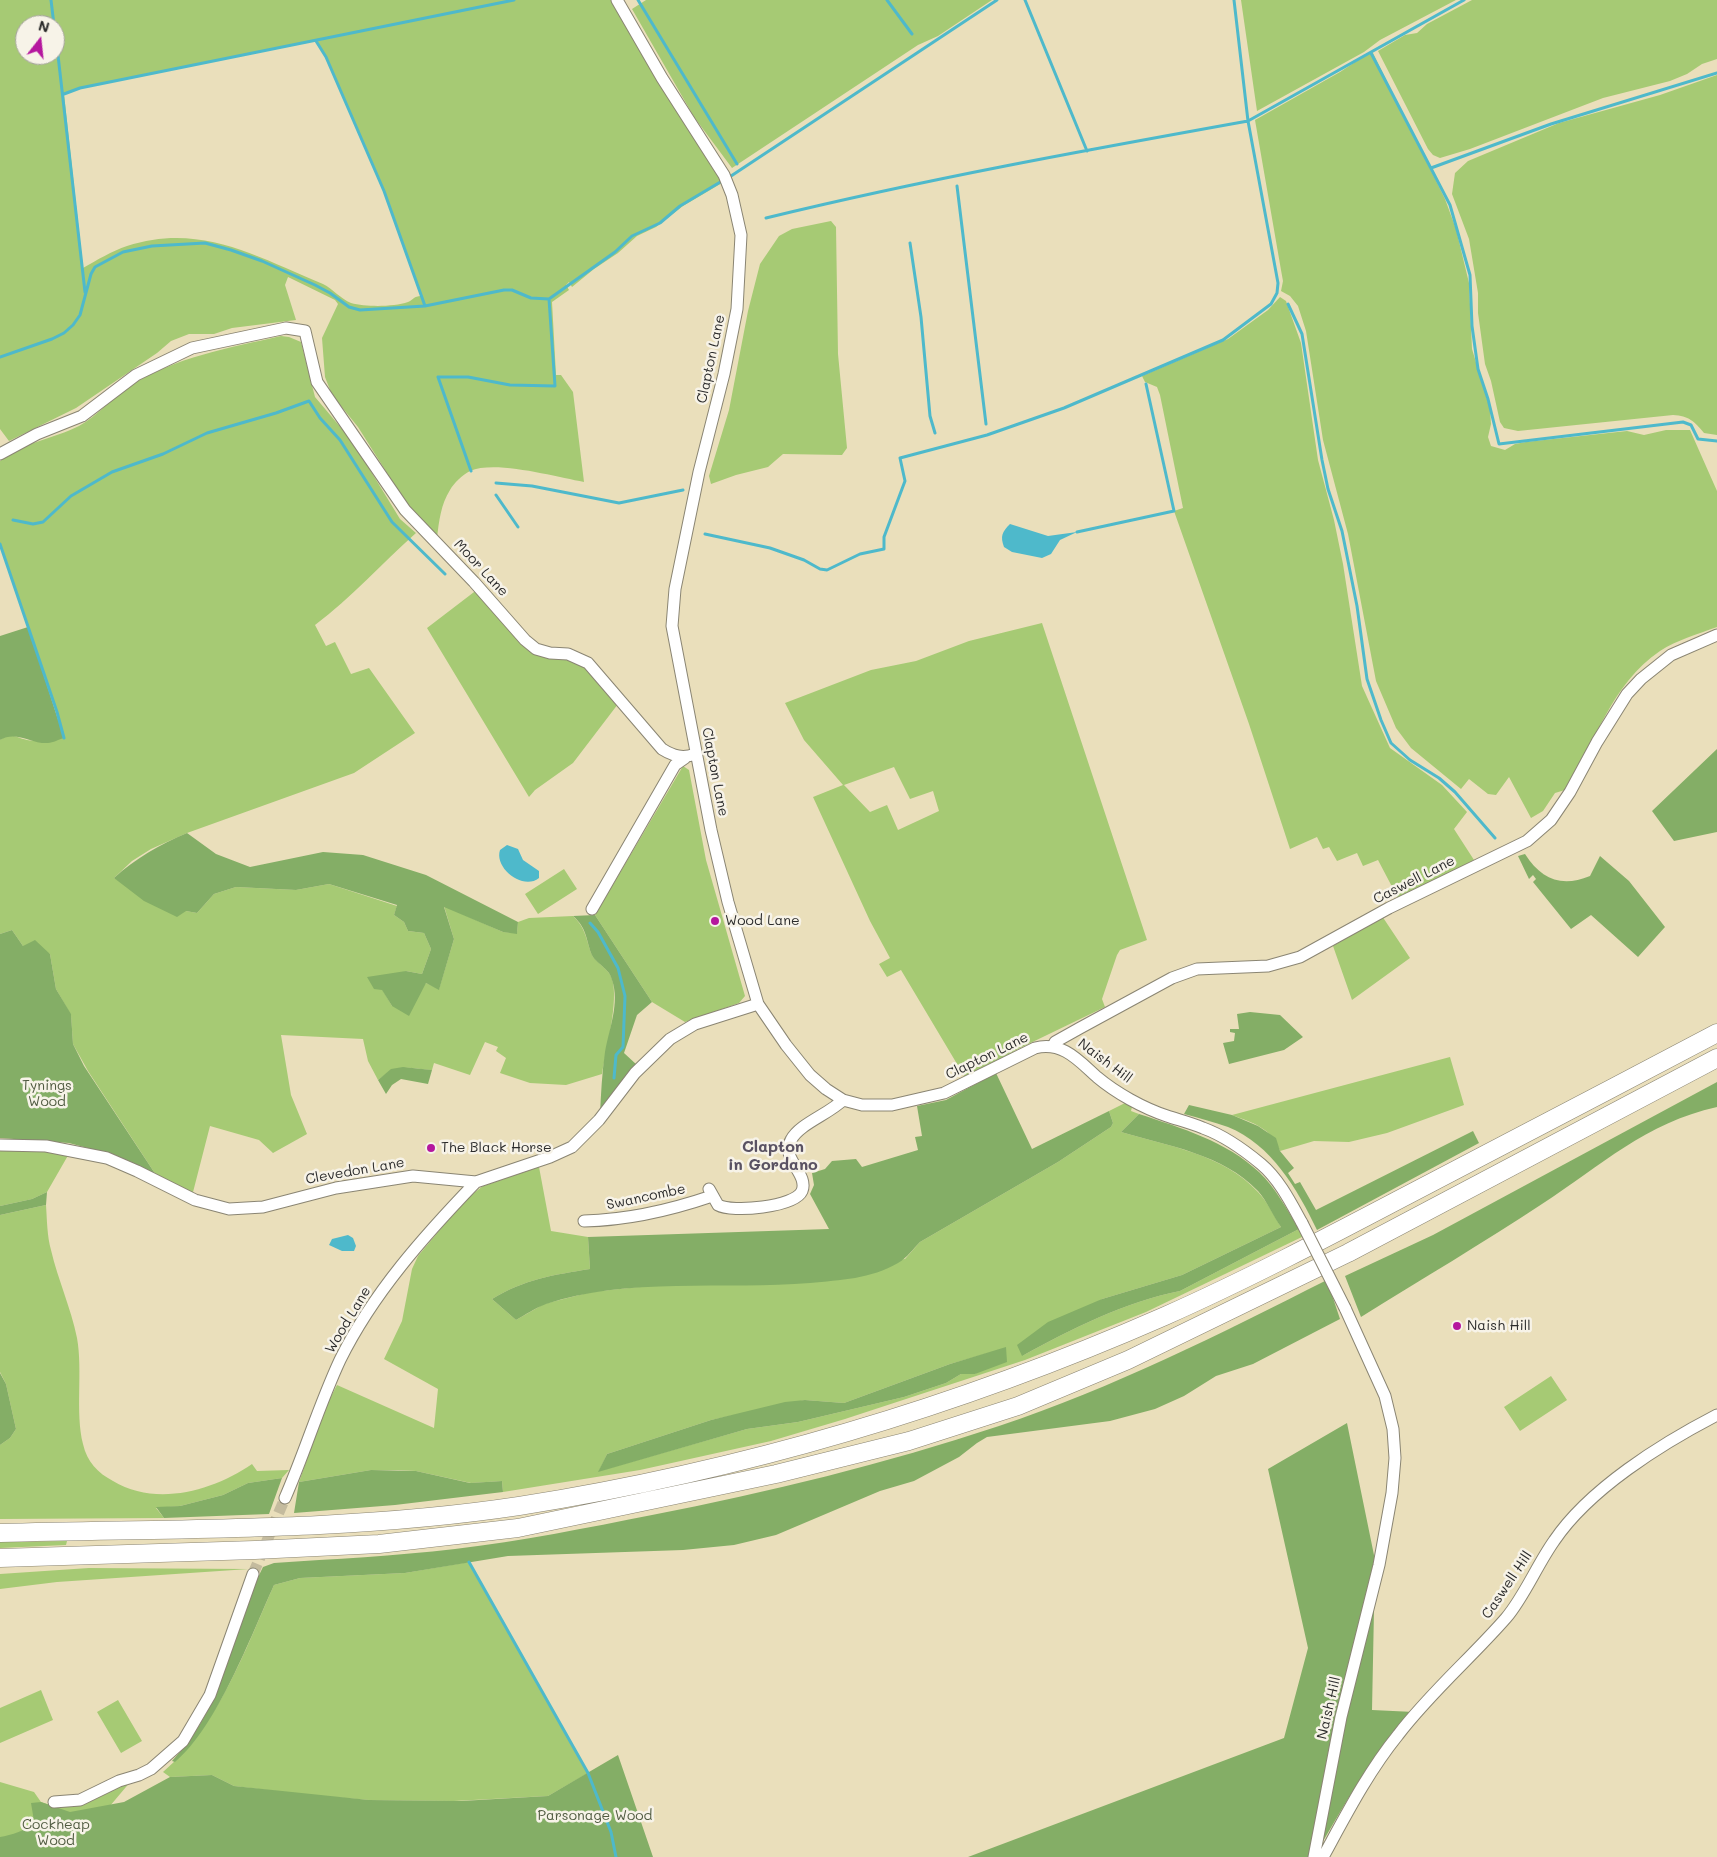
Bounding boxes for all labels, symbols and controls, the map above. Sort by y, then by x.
north arrow [15,15,65,65]
text: N [36,15,52,37]
street label: Clapton Lane [693,313,729,405]
street label: Moor Lane [450,536,512,600]
street label: Clapton Lane [698,726,732,818]
street label: Caswell Lane [1371,852,1457,908]
place label: Wood Lane [725,913,800,929]
marker: Wood Lane [709,915,721,927]
street label: Clapton Lane [943,1029,1031,1083]
street label: Naish Hill [1074,1035,1136,1087]
park label: Tynings Wood [22,1078,72,1110]
district label: Clapton in Gordano [728,1137,818,1175]
place label: The Black Horse [441,1140,552,1156]
marker: The Black Horse [425,1142,437,1154]
street label: Clevedon Lane [304,1154,406,1188]
street label: Swancombe [605,1180,687,1214]
street label: Wood Lane [322,1284,374,1356]
place label: Naish Hill [1467,1318,1531,1334]
marker: Naish Hill [1451,1320,1463,1332]
street label: Caswell Hill [1478,1548,1536,1622]
street label: Naish Hill [1314,1675,1344,1741]
park label: Parsonage Wood [538,1808,652,1824]
park label: Cockheap Wood [22,1817,90,1850]

